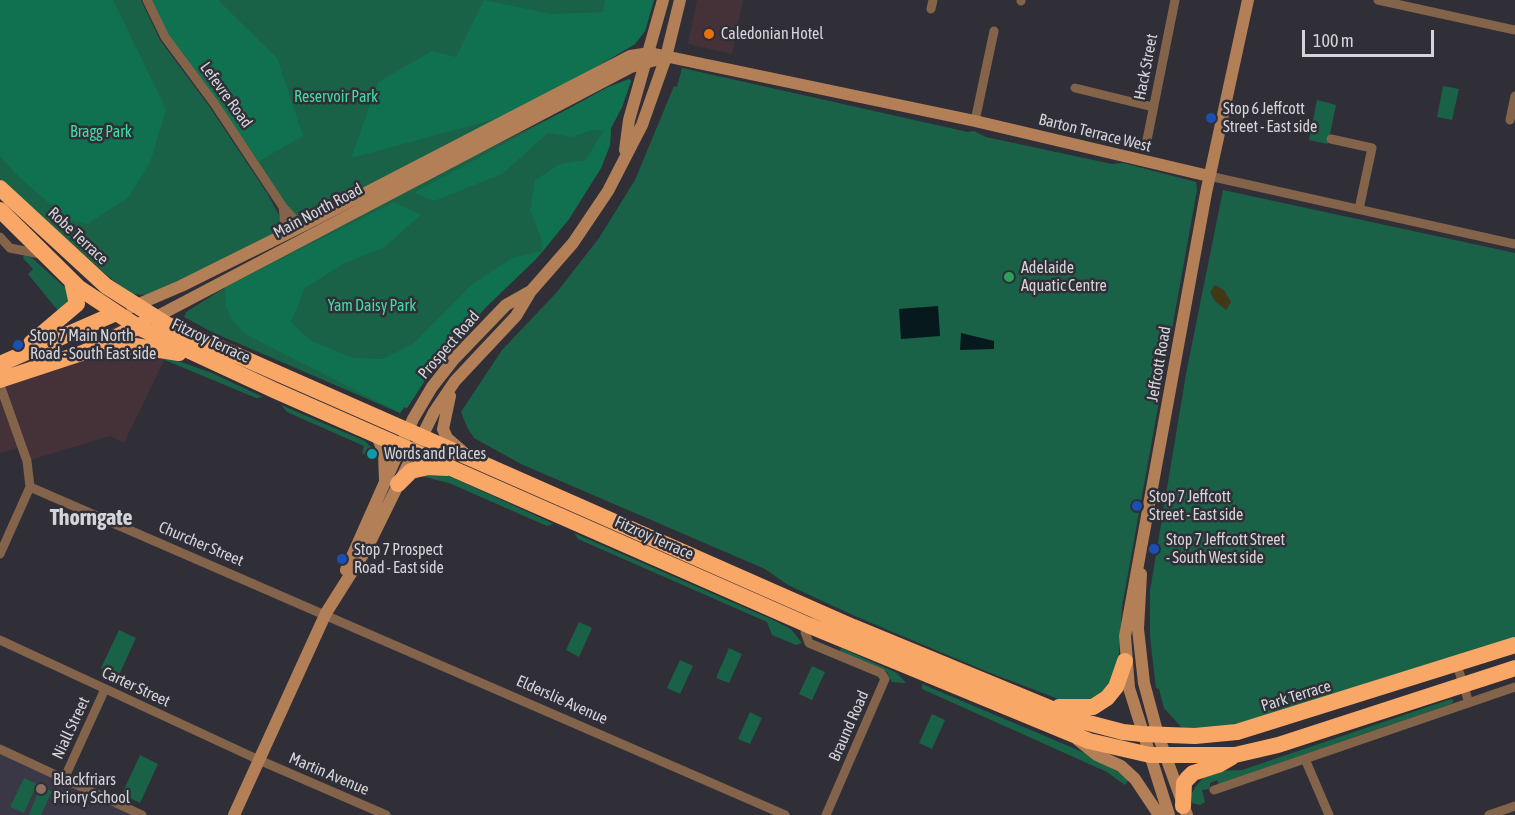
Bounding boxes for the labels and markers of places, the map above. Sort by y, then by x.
place label: Caledonian Hotel [721,24,824,44]
marker: Caledonian Hotel [702,27,716,41]
place label: Stop 6 Jeffcott Street - East side [1223,99,1317,137]
marker: Stop 6 Jeffcott Street - East side [1204,111,1218,125]
place label: Adelaide Aquatic Centre [1021,258,1107,296]
marker: Adelaide Aquatic Centre [1002,270,1016,284]
place label: Stop 7 Main North Road - South East side [30,326,156,364]
marker: Stop 7 Main North Road - South East side [11,338,25,352]
place label: Words and Places [384,444,486,464]
marker: Words and Places [365,447,379,461]
place label: Stop 7 Jeffcott Street - East side [1149,487,1243,525]
marker: Stop 7 Jeffcott Street - East side [1130,499,1144,513]
place label: Stop 7 Jeffcott Street - South West side [1166,530,1285,568]
place label: Stop 7 Prospect Road - East side [354,540,444,578]
marker: Stop 7 Jeffcott Street - South West side [1147,542,1161,556]
marker: Stop 7 Prospect Road - East side [335,552,349,566]
place label: Blackfriars Priory School [53,770,130,808]
marker: Blackfriars Priory School [34,782,48,796]

